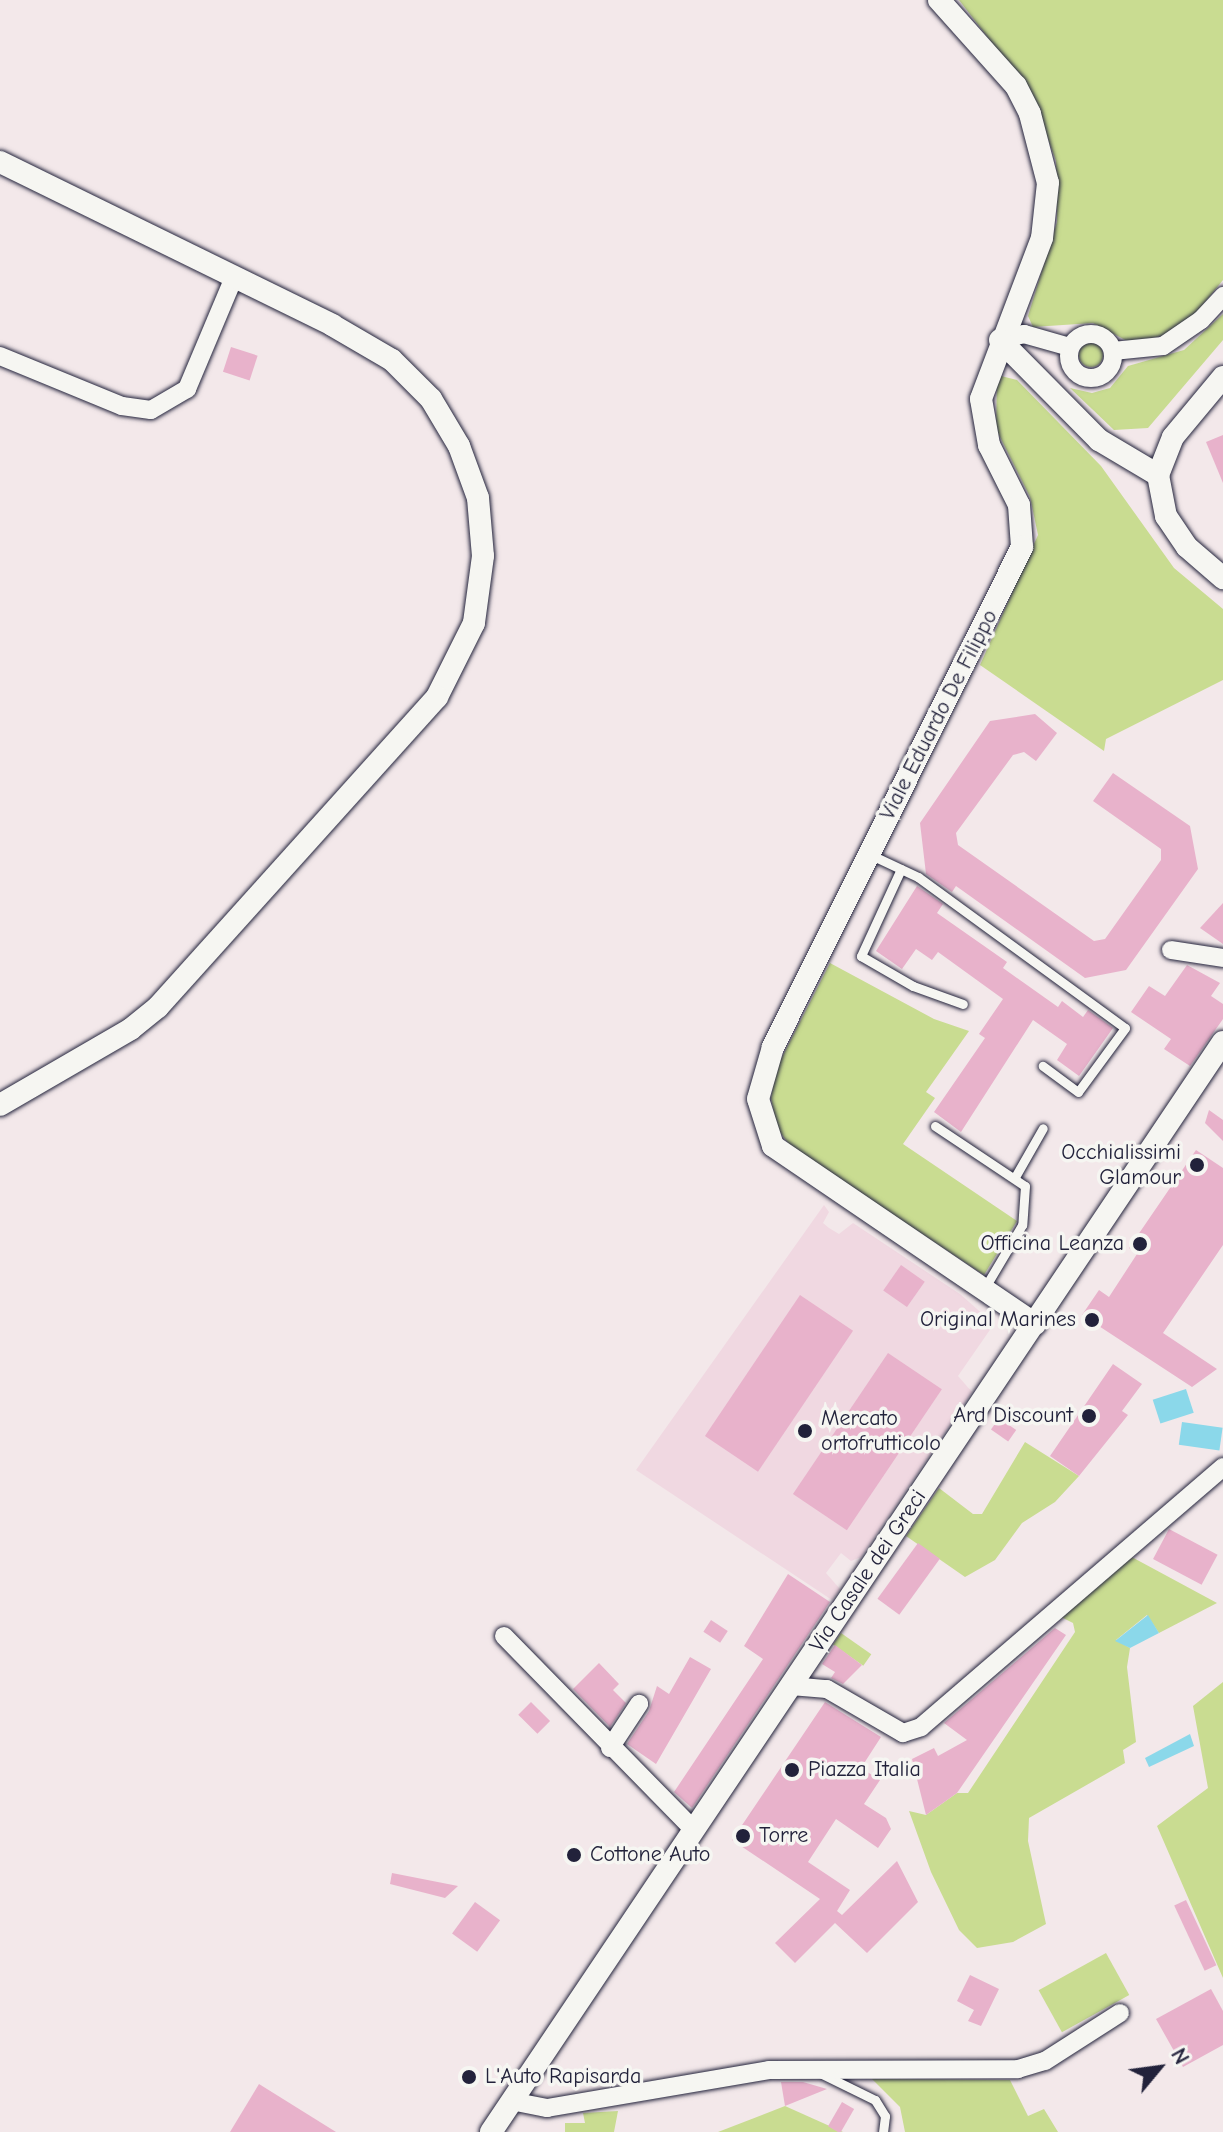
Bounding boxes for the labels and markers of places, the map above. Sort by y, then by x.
place label: Occhialissimi Glamour [1061,1139,1181,1190]
marker: Occhialissimi Glamour [1188,1156,1206,1174]
place label: Officina Leanza [981,1231,1124,1257]
marker: Officina Leanza [1131,1235,1149,1253]
place label: Original Marines [920,1307,1076,1333]
marker: Original Marines [1083,1311,1101,1329]
place label: Ard Discount [953,1403,1073,1429]
place label: Mercato ortofrutticolo [821,1405,941,1456]
marker: Ard Discount [1080,1407,1098,1425]
marker: Mercato ortofrutticolo [796,1422,814,1440]
place label: Piazza Italia [808,1757,921,1783]
marker: Piazza Italia [783,1761,801,1779]
place label: Torre [759,1823,808,1849]
marker: Torre [734,1827,752,1845]
place label: Cottone Auto [590,1842,710,1868]
marker: Cottone Auto [565,1846,583,1864]
place label: L'Auto Rapisarda [485,2064,641,2090]
marker: L'Auto Rapisarda [460,2068,478,2086]

